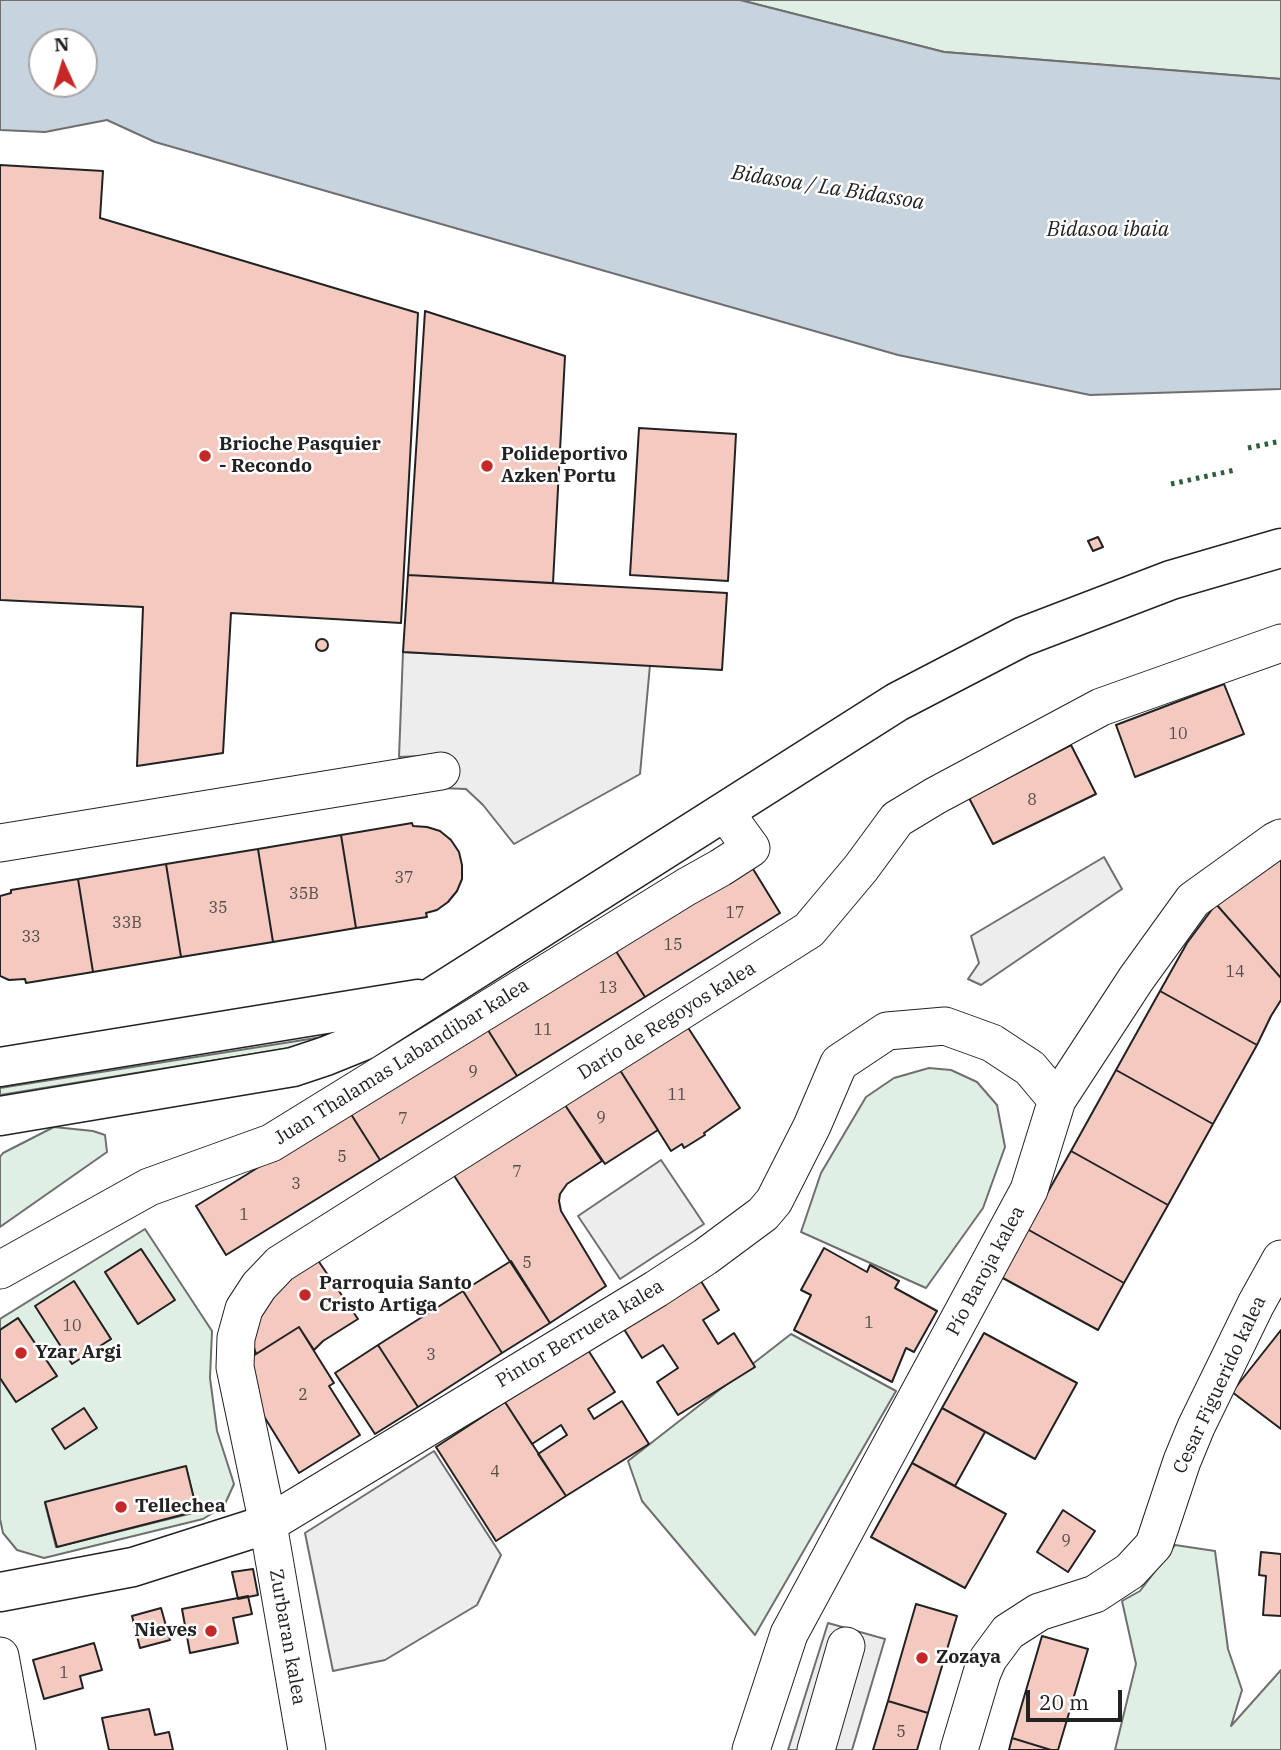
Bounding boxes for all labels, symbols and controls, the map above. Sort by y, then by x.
north arrow [28,28,98,98]
text: N [53,32,70,57]
water label: Bidasoa / La Bidassoa [730,160,926,216]
water label: Bidasoa ibaia [1047,217,1169,243]
place label: Brioche Pasquier - Recondo [219,434,381,478]
place label: Polideportivo Azken Portu [501,444,628,488]
marker: Brioche Pasquier - Recondo [197,448,213,464]
marker: Polideportivo Azken Portu [479,458,495,474]
house number: 10 [1168,724,1188,744]
house number: 8 [1027,790,1037,810]
house number: 37 [394,868,414,888]
house number: 35B [289,884,319,904]
house number: 35 [208,898,228,918]
house number: 17 [725,903,745,923]
house number: 33B [112,913,142,933]
house number: 33 [21,927,41,947]
house number: 15 [663,935,683,955]
street label: Darío de Regoyos kalea [574,957,760,1085]
house number: 14 [1225,962,1245,982]
street label: Juan Thalamas Labandibar kalea [271,974,533,1150]
house number: 13 [598,978,618,998]
house number: 11 [533,1020,553,1040]
house number: 9 [468,1062,478,1082]
house number: 11 [667,1085,687,1105]
house number: 9 [596,1108,606,1128]
house number: 7 [398,1109,408,1129]
house number: 5 [337,1147,347,1167]
house number: 7 [512,1162,522,1182]
house number: 3 [291,1174,301,1194]
street label: Pío Baroja kalea [942,1202,1030,1340]
house number: 1 [239,1205,249,1225]
house number: 5 [522,1253,532,1273]
place label: Parroquia Santo Cristo Artiga [319,1273,472,1317]
street label: Pintor Berrueta kalea [492,1275,668,1393]
marker: Parroquia Santo Cristo Artiga [297,1287,313,1303]
street label: Cesar Figuerido kalea [1169,1293,1271,1477]
house number: 1 [864,1313,874,1333]
house number: 10 [62,1316,82,1336]
place label: Yzar Argi [35,1342,122,1364]
marker: Yzar Argi [13,1345,29,1361]
house number: 3 [426,1345,436,1365]
house number: 2 [298,1385,308,1405]
house number: 4 [490,1462,500,1482]
place label: Tellechea [135,1496,226,1518]
marker: Tellechea [113,1499,129,1515]
house number: 9 [1061,1531,1071,1551]
street label: Zurbaran kalea [264,1567,310,1707]
place label: Nieves [134,1620,197,1642]
marker: Nieves [203,1623,219,1639]
place label: Zozaya [936,1647,1001,1669]
marker: Zozaya [914,1650,930,1666]
house number: 1 [59,1663,69,1683]
scale bar [1029,1676,1125,1720]
text: 20 m [1039,1688,1089,1716]
house number: 5 [896,1722,906,1742]

